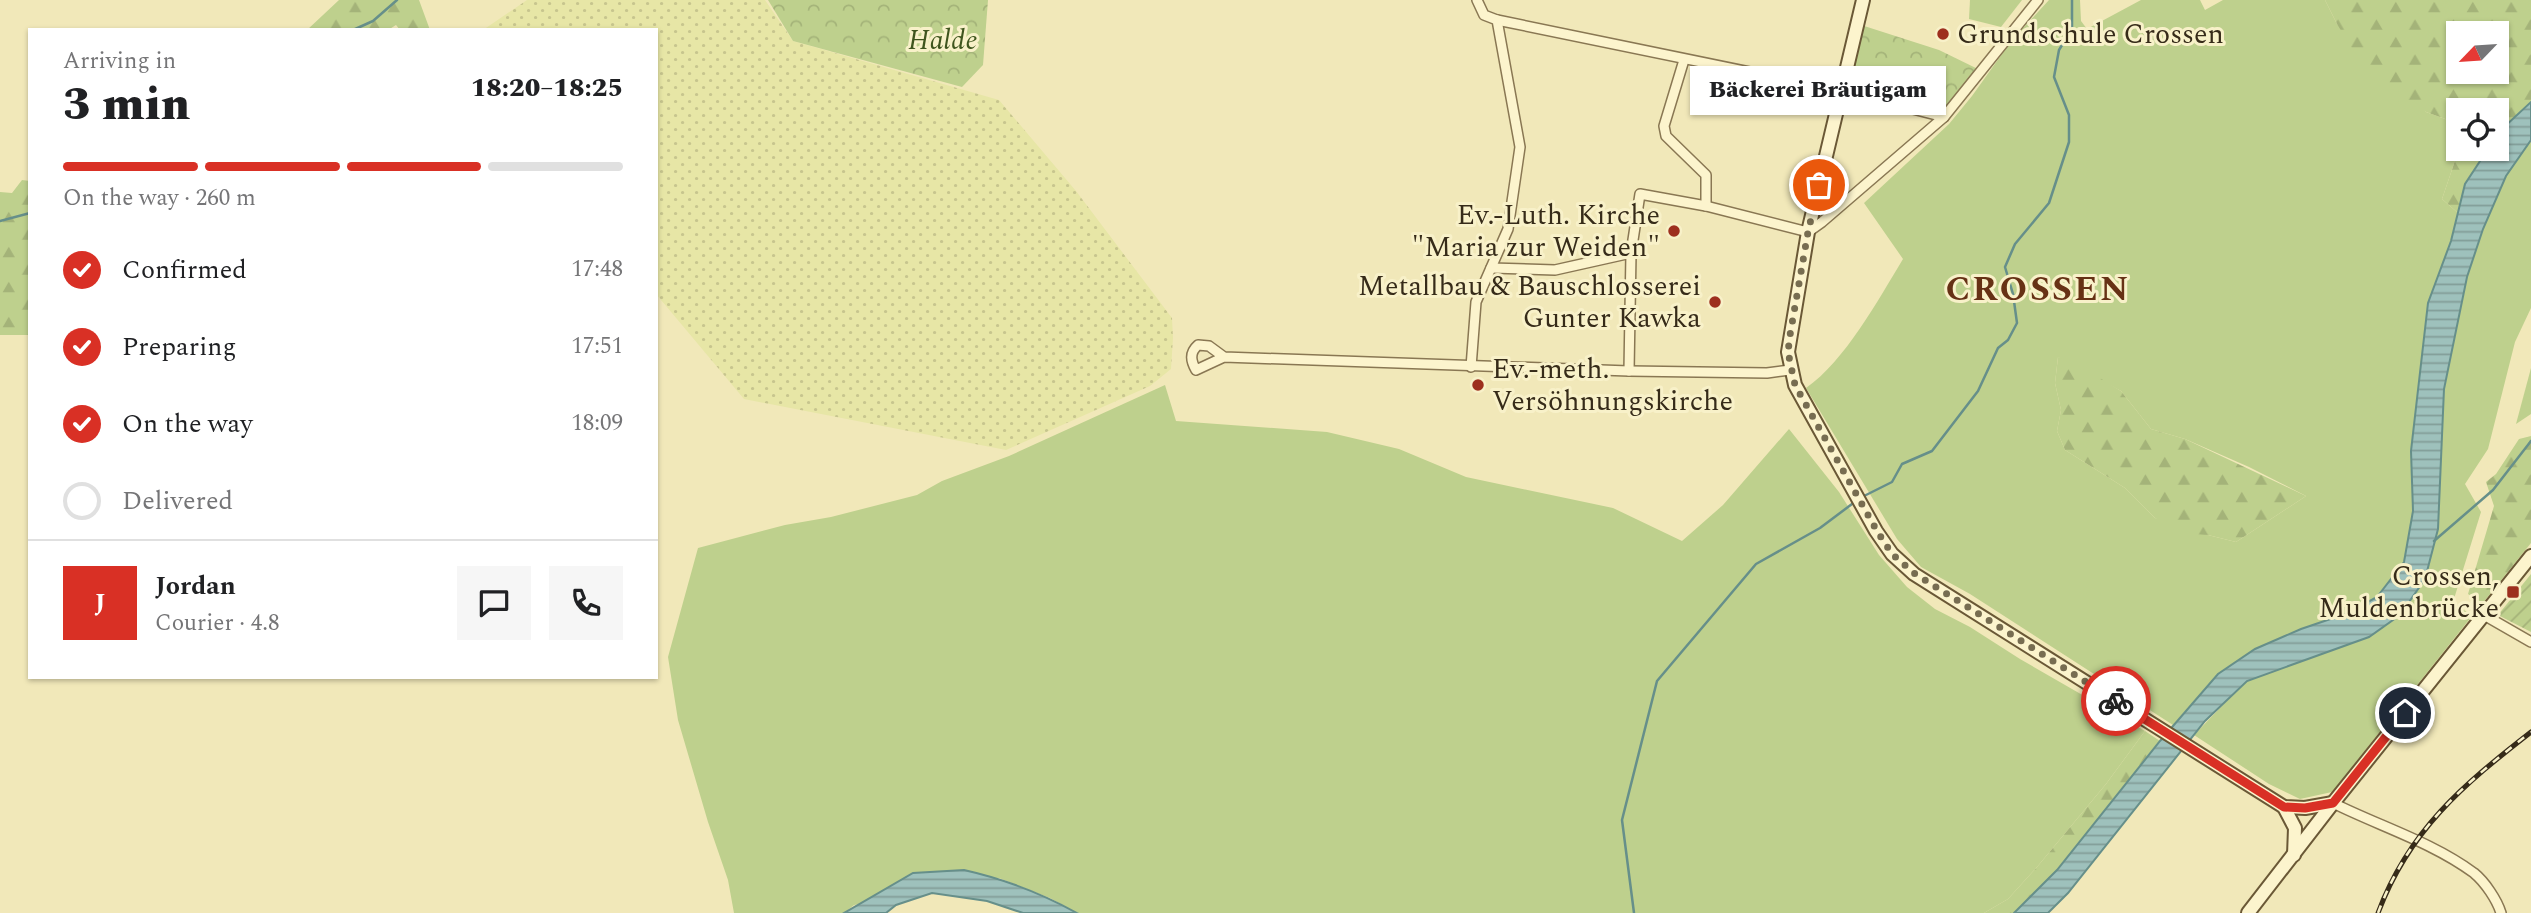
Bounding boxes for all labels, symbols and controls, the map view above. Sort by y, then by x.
place label: Grundschule Crossen [1957,13,2224,56]
park label: Halde [908,19,978,62]
north arrow [2446,21,2510,84]
map controls [2446,21,2509,161]
marker: Grundschule Crossen [1935,26,1951,42]
text: Arriving in [63,44,176,79]
callout: Bäckerei Bräutigam [1691,66,1947,115]
text: 18:20–18:25 [471,68,623,108]
text: 3 min [63,70,190,140]
text: Bäckerei Bräutigam [1709,73,1927,108]
button: locate [2446,98,2509,161]
pin [1789,155,1849,215]
icon: bag [1800,166,1838,204]
text: On the way · 260 m [63,181,256,216]
place label: Ev.-Luth. Kirche "Maria zur Weiden" [1412,194,1660,269]
marker: Ev.-Luth. Kirche "Maria zur Weiden" [1666,223,1682,239]
text: Confirmed [122,250,247,290]
icon: check [63,251,101,289]
text: 17:48 [571,252,623,287]
district label: CROSSEN [1945,263,2131,316]
place label: Metallbau & Bauschlosserei Gunter Kawka [1358,265,1701,340]
marker: Metallbau & Bauschlosserei Gunter Kawka [1707,294,1723,310]
text: Preparing [122,327,236,367]
icon: check [63,328,101,366]
text: 17:51 [571,329,623,364]
place label: Ev.-meth. Versöhnungskirche [1492,348,1733,423]
marker: Ev.-meth. Versöhnungskirche [1470,377,1486,393]
text: On the way [122,404,253,444]
icon: check [63,405,101,443]
text: 18:09 [571,406,623,441]
text: Delivered [122,481,233,521]
place label: Crossen, Muldenbrücke [2318,555,2499,630]
text: Jordan [155,566,236,606]
button: chat [457,566,531,640]
button: phone [549,566,623,640]
text: J [94,583,106,623]
marker: Crossen, Muldenbrücke [2505,584,2521,600]
text: Courier · 4.8 [155,606,280,641]
courier [2081,666,2151,736]
icon: bike [2097,682,2135,720]
pin [2375,683,2435,743]
icon: home [2386,694,2424,732]

